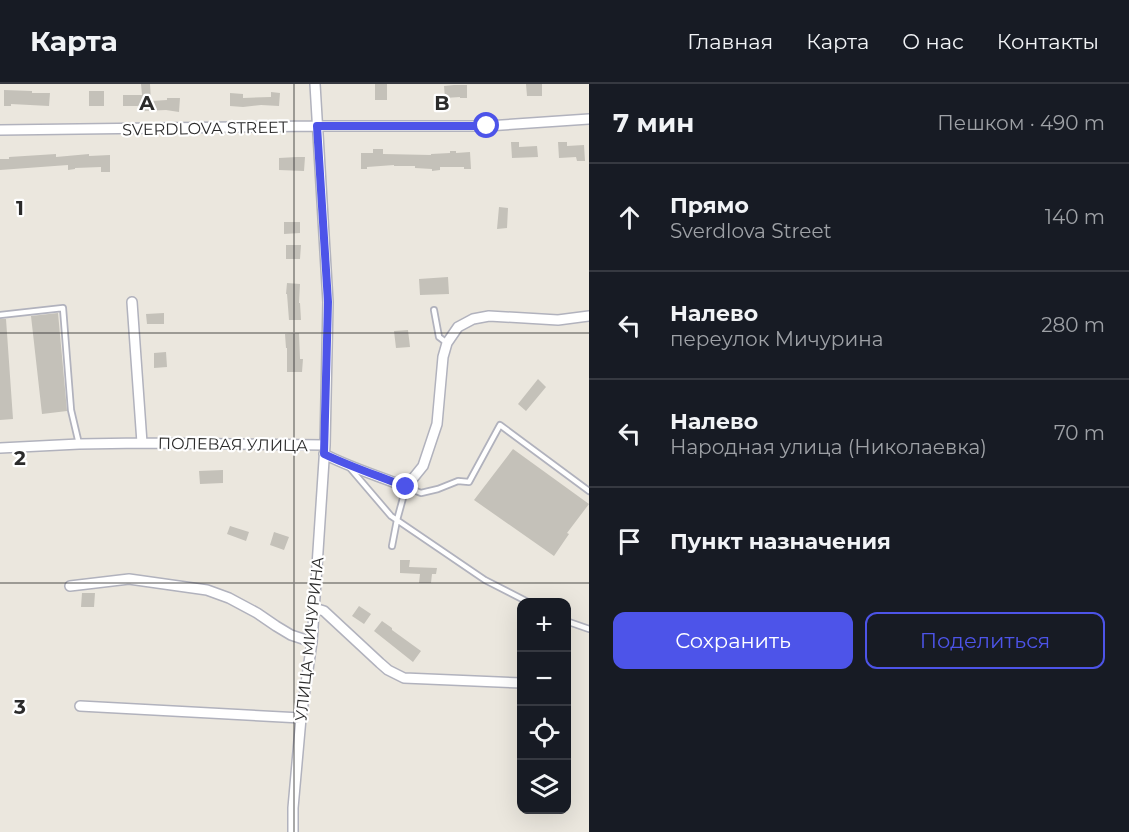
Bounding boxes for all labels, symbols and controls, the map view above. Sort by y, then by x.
text: Карта [30,24,118,58]
text: Главная [687,29,773,54]
text: Карта [806,29,869,54]
text: О нас [902,29,964,54]
text: Контакты [997,29,1099,54]
text: A [138,91,155,115]
text: B [434,91,450,115]
text: 7 мин [613,107,694,139]
text: Пешком · 490 m [937,111,1105,135]
route start [473,112,499,138]
street label: SVERDLOVA STREET [122,118,289,139]
text: Прямо [670,192,749,219]
text: 1 [16,196,24,220]
icon: ahead [613,201,646,234]
text: 140 m [1045,205,1105,229]
text: Sverdlova Street [670,219,832,243]
text: Налево [670,300,758,327]
icon: left [613,309,646,342]
text: 280 m [1041,313,1105,337]
text: переулок Мичурина [670,327,883,351]
text: Налево [670,408,758,435]
icon: left [613,417,646,450]
text: 70 m [1054,421,1105,445]
street label: ПОЛЕВАЯ УЛИЦА [158,434,308,455]
text: Народная улица (Николаевка) [670,435,987,459]
text: 2 [14,446,26,470]
route end [392,473,418,499]
icon: arrive [613,525,646,558]
text: Пункт назначения [670,528,891,555]
street label: УЛИЦА МИЧУРИНА [291,556,328,722]
map controls [517,598,571,814]
button: + [517,598,571,652]
button: Сохранить [613,612,853,669]
button: Поделиться [865,612,1105,669]
button: − [517,652,571,706]
text: 3 [13,695,26,719]
button: locate [517,706,571,760]
button: layers [517,760,571,814]

